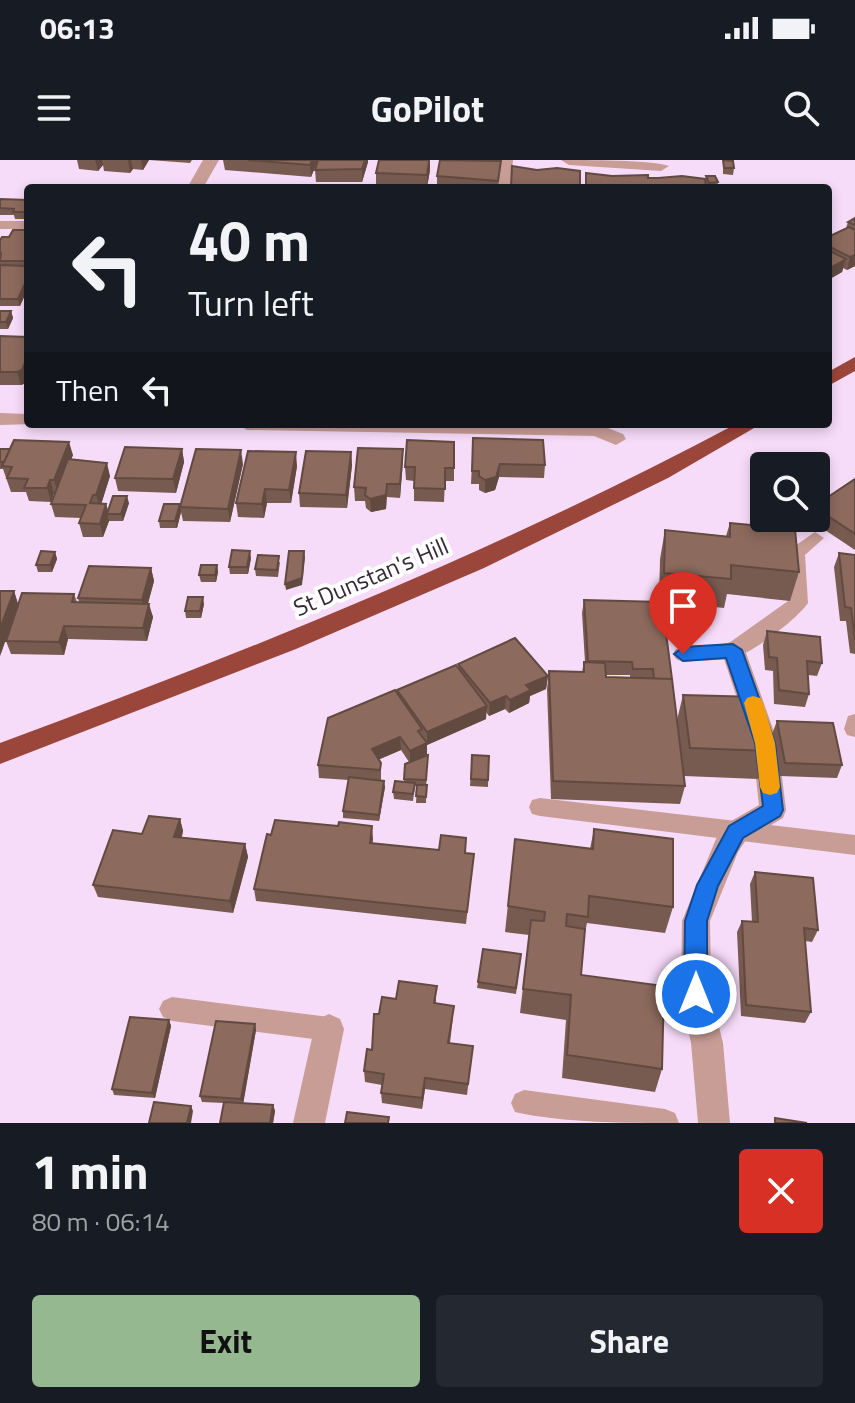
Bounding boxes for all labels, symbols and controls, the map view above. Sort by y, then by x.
text: 06:13 [40,5,115,51]
text: GoPilot [371,81,484,136]
icon: menu [32,86,76,130]
icon: search [779,86,823,130]
text: 40 m [188,198,310,283]
icon: left [56,216,160,320]
text: Turn left [188,275,314,330]
text: Then [56,367,119,413]
icon: left [135,368,179,412]
map controls [750,452,830,532]
button: search [750,452,830,532]
street label: St Dunstan's Hill [287,527,454,625]
pin [649,572,717,654]
icon: arrive [661,584,705,628]
position arrow [654,952,738,1036]
text: 1 min [32,1135,149,1208]
button: close [739,1149,823,1233]
text: 80 m · 06:14 [32,1202,170,1241]
button: Exit [32,1295,420,1387]
button: Share [436,1295,823,1387]

